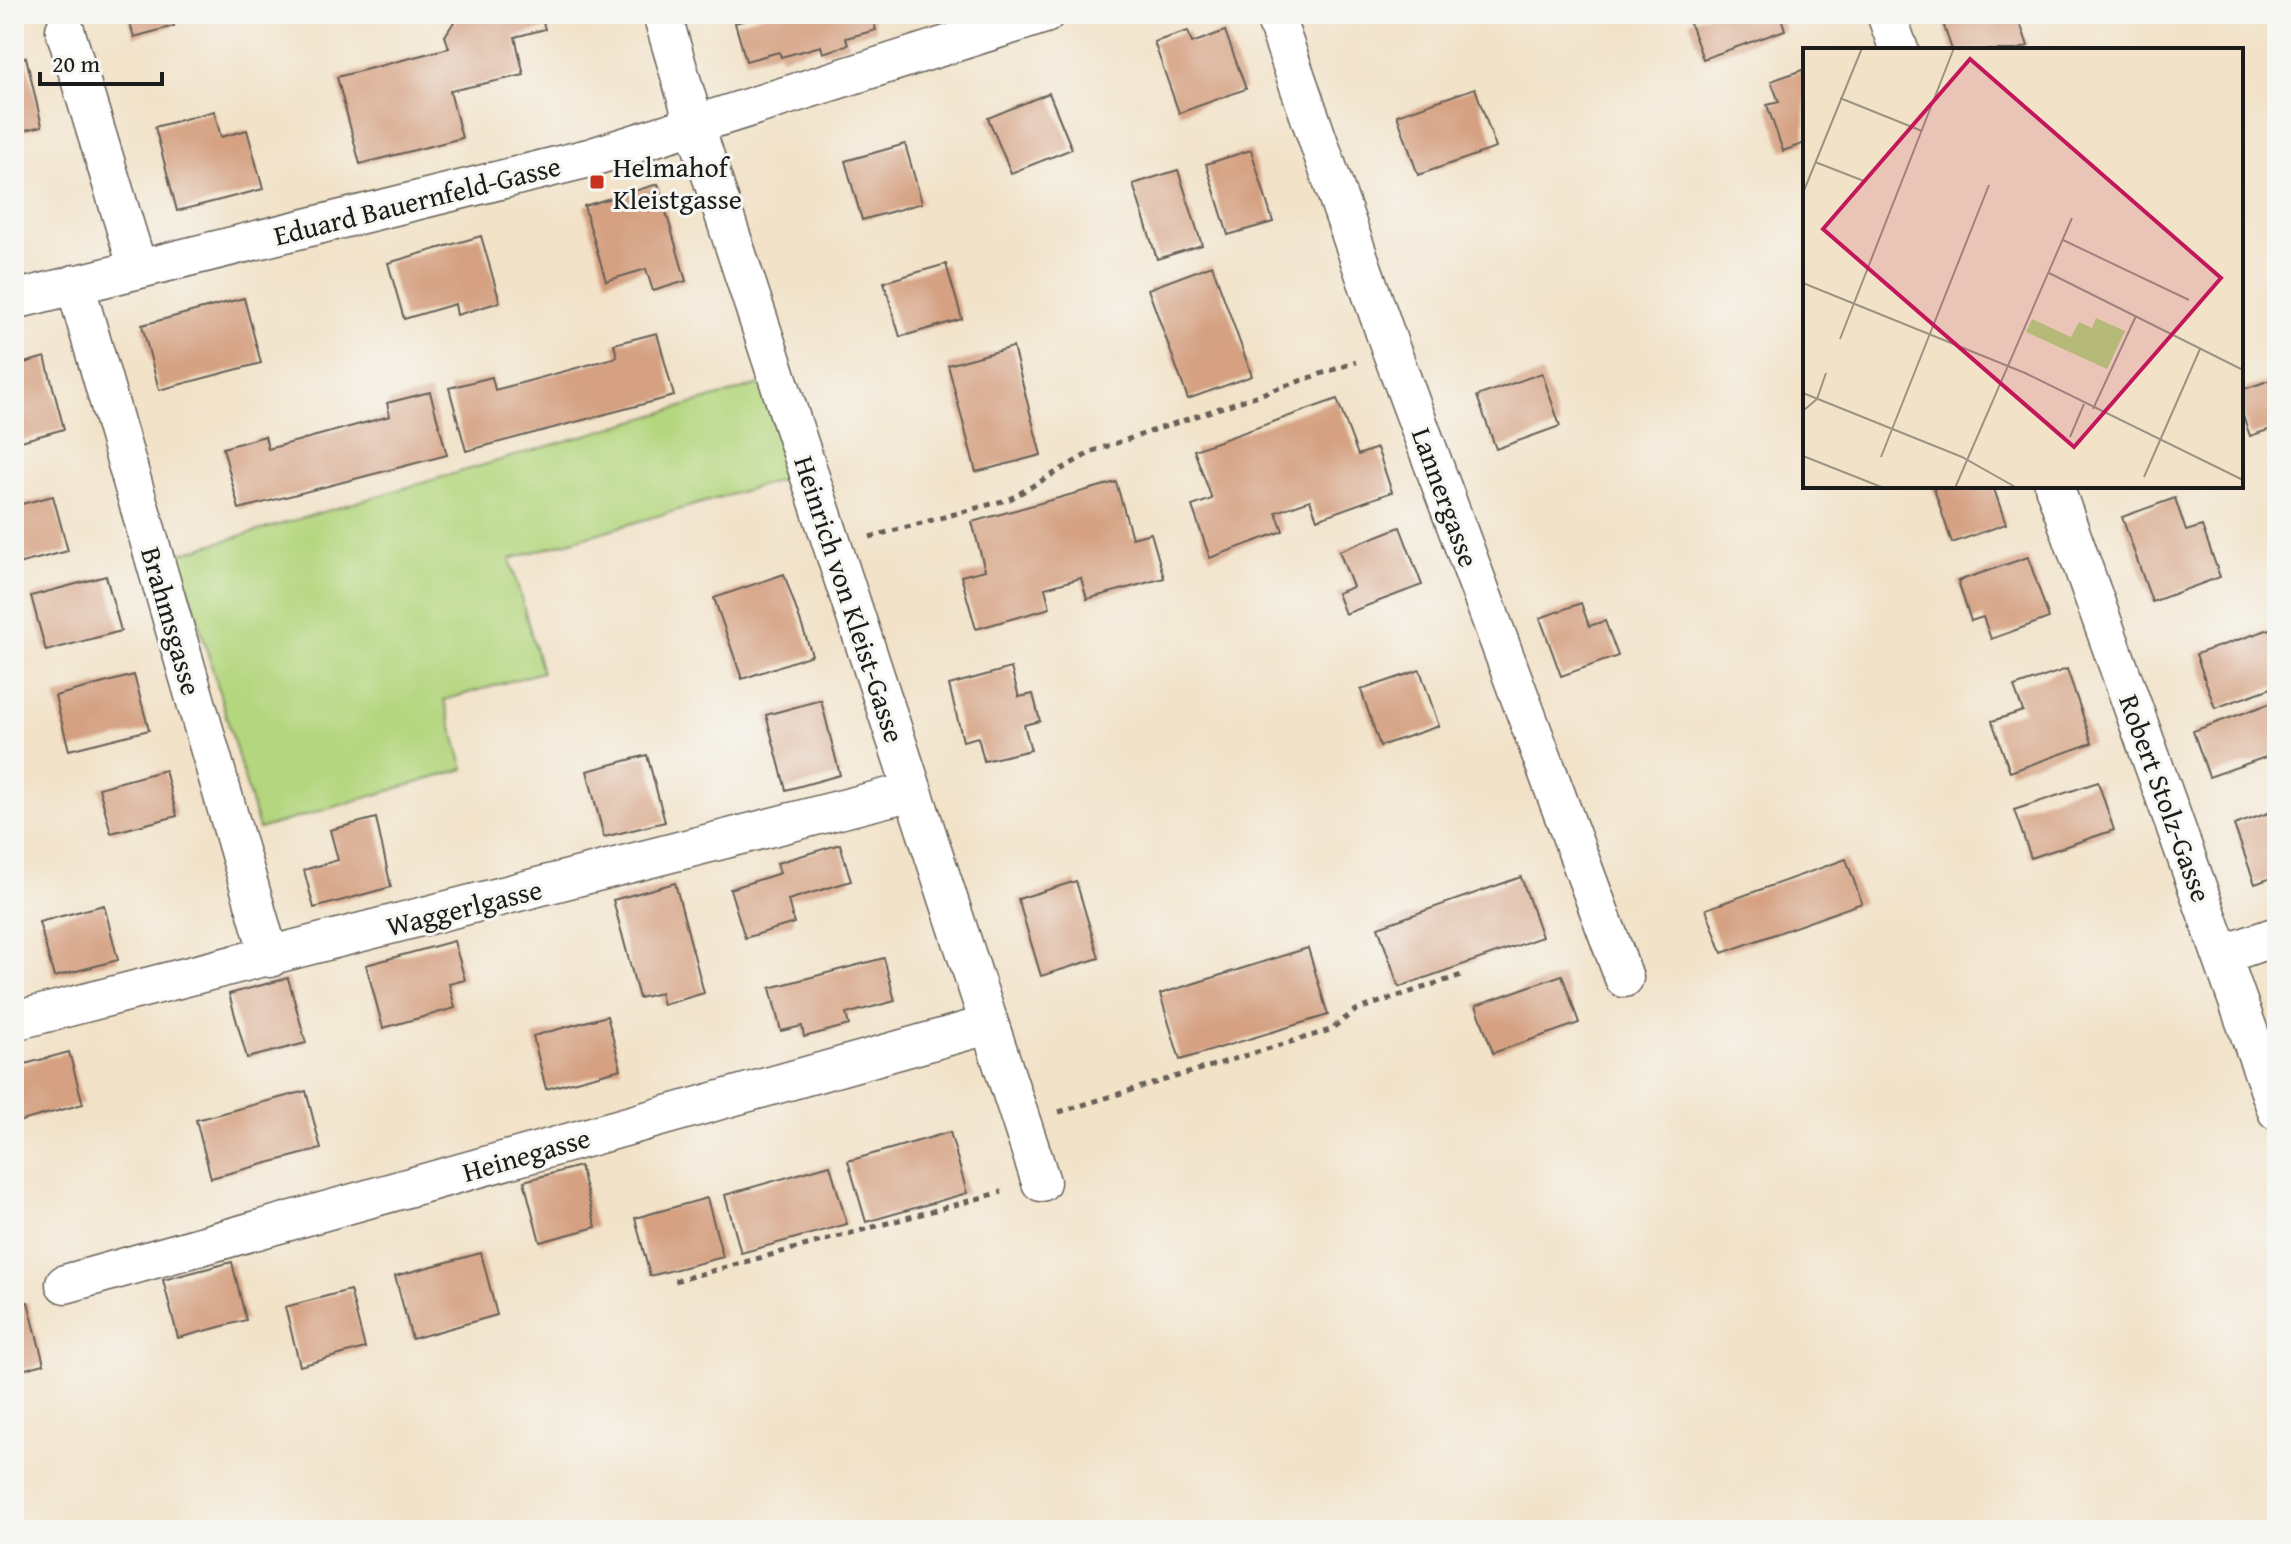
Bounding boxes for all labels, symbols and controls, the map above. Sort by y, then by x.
scale bar [40,36,162,86]
text: 20 m [52,46,100,81]
inset map [1803,48,2243,488]
street label: Eduard Bauernfeld-Gasse [269,145,565,255]
place label: Helmahof Kleistgasse [613,146,742,219]
marker: Helmahof Kleistgasse [588,173,606,191]
street label: Lannergasse [1402,422,1490,572]
street label: Heinrich von Kleist-Gasse [784,450,916,748]
street label: Brahmsgasse [131,542,213,700]
street label: Robert Stolz-Gasse [2109,688,2223,908]
street label: Waggerlgasse [382,868,546,946]
street label: Heinegasse [457,1116,595,1192]

